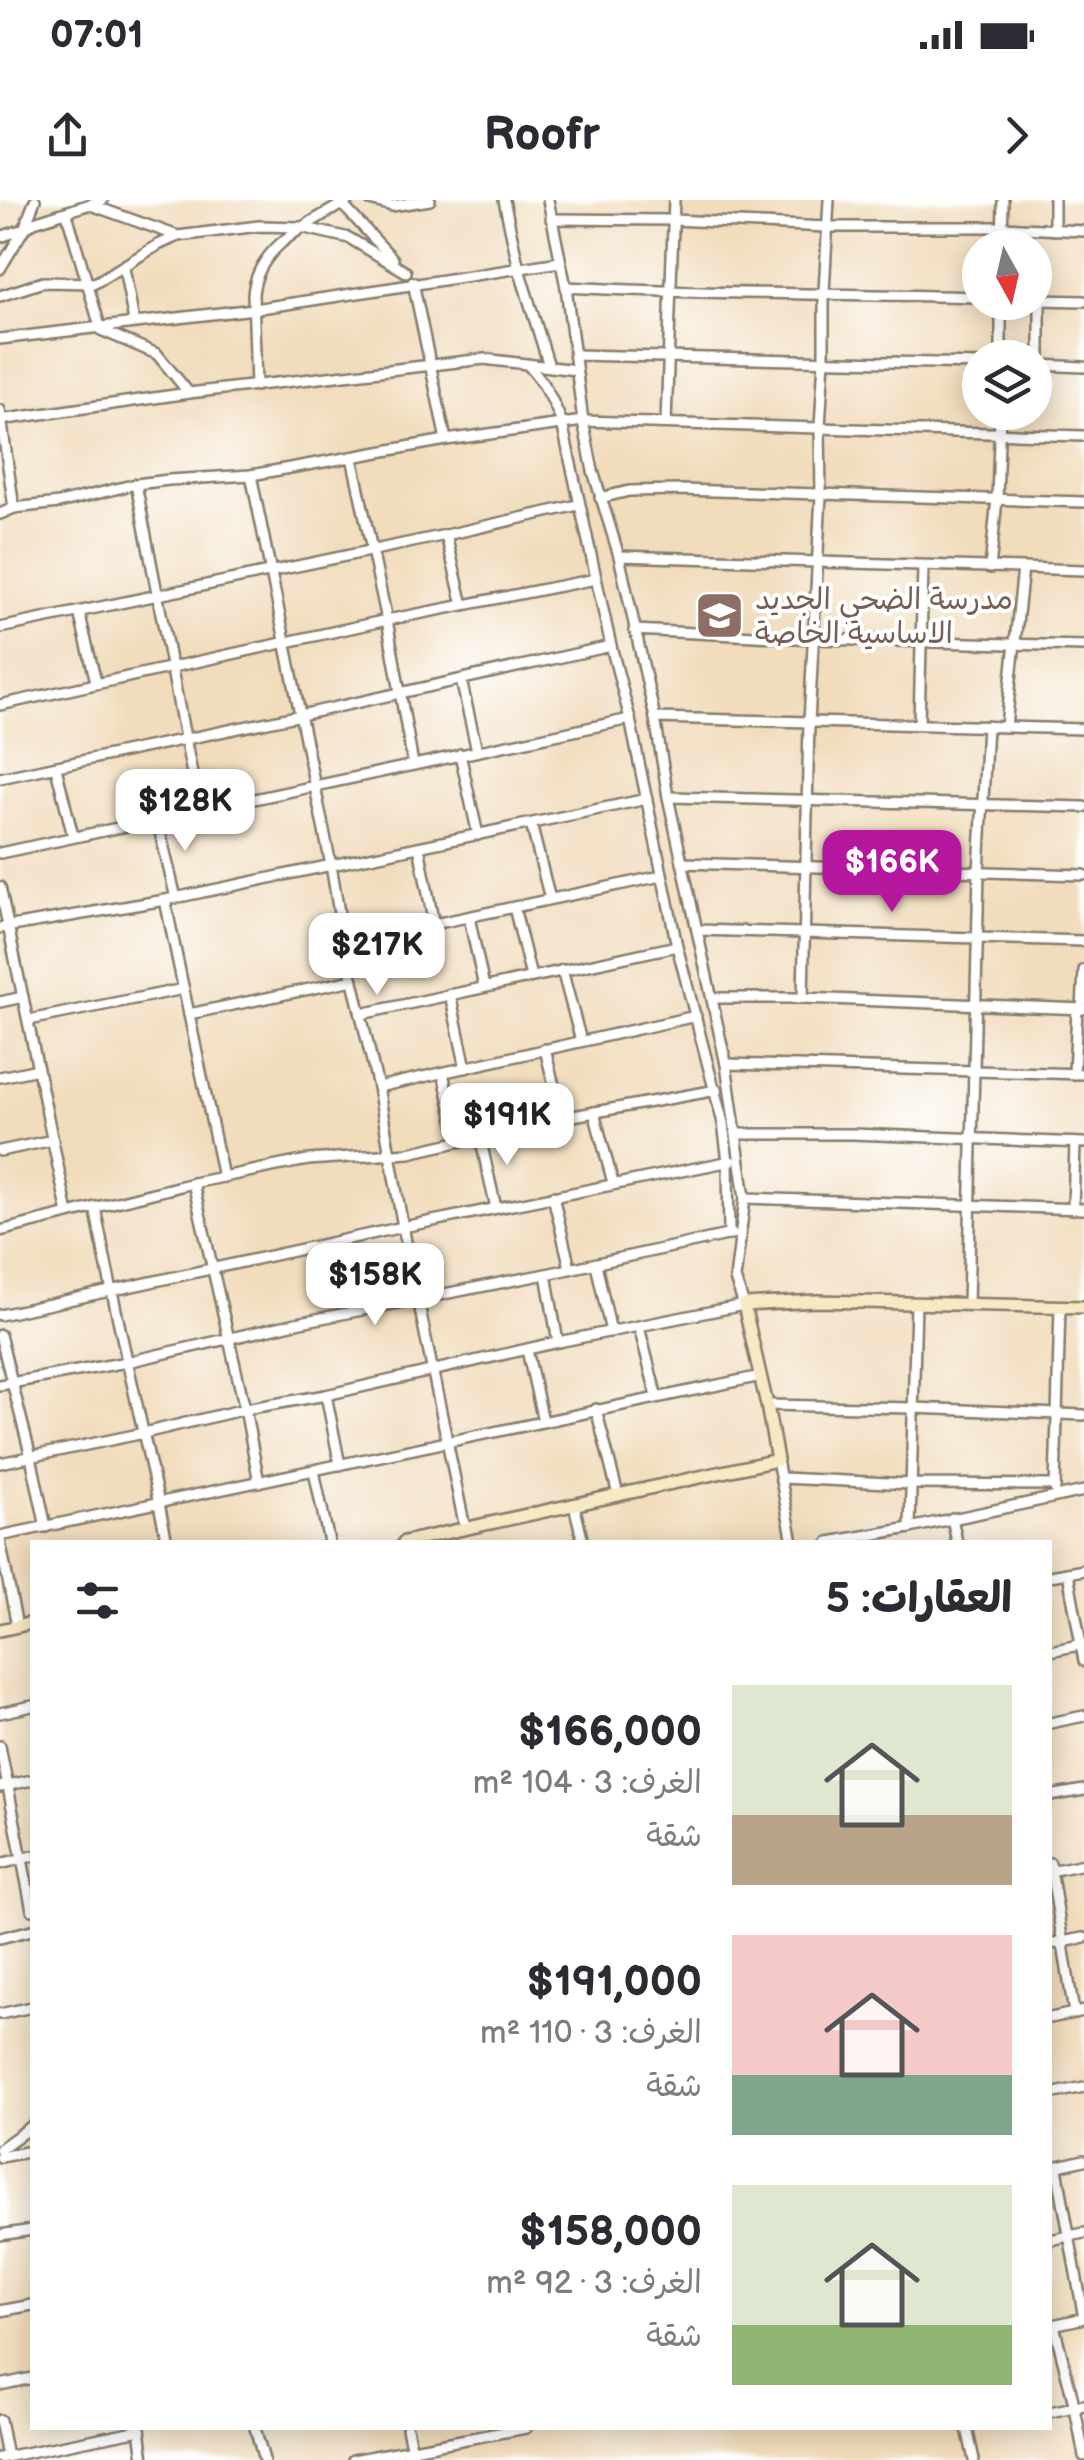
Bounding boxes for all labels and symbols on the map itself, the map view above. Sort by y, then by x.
north arrow [962,230,1052,320]
place label: مدرسة الضحي الجديد الاساسية الخاصة [755,582,1013,652]
school or university icon: مدرسة الضحي الجديد الاساسية الخاصة [694,590,746,642]
pin: $128K [115,769,255,854]
pin: $166K [822,830,962,915]
pin: $217K [307,913,447,998]
pin: $191K [437,1083,577,1168]
pin: $158K [305,1243,445,1328]

